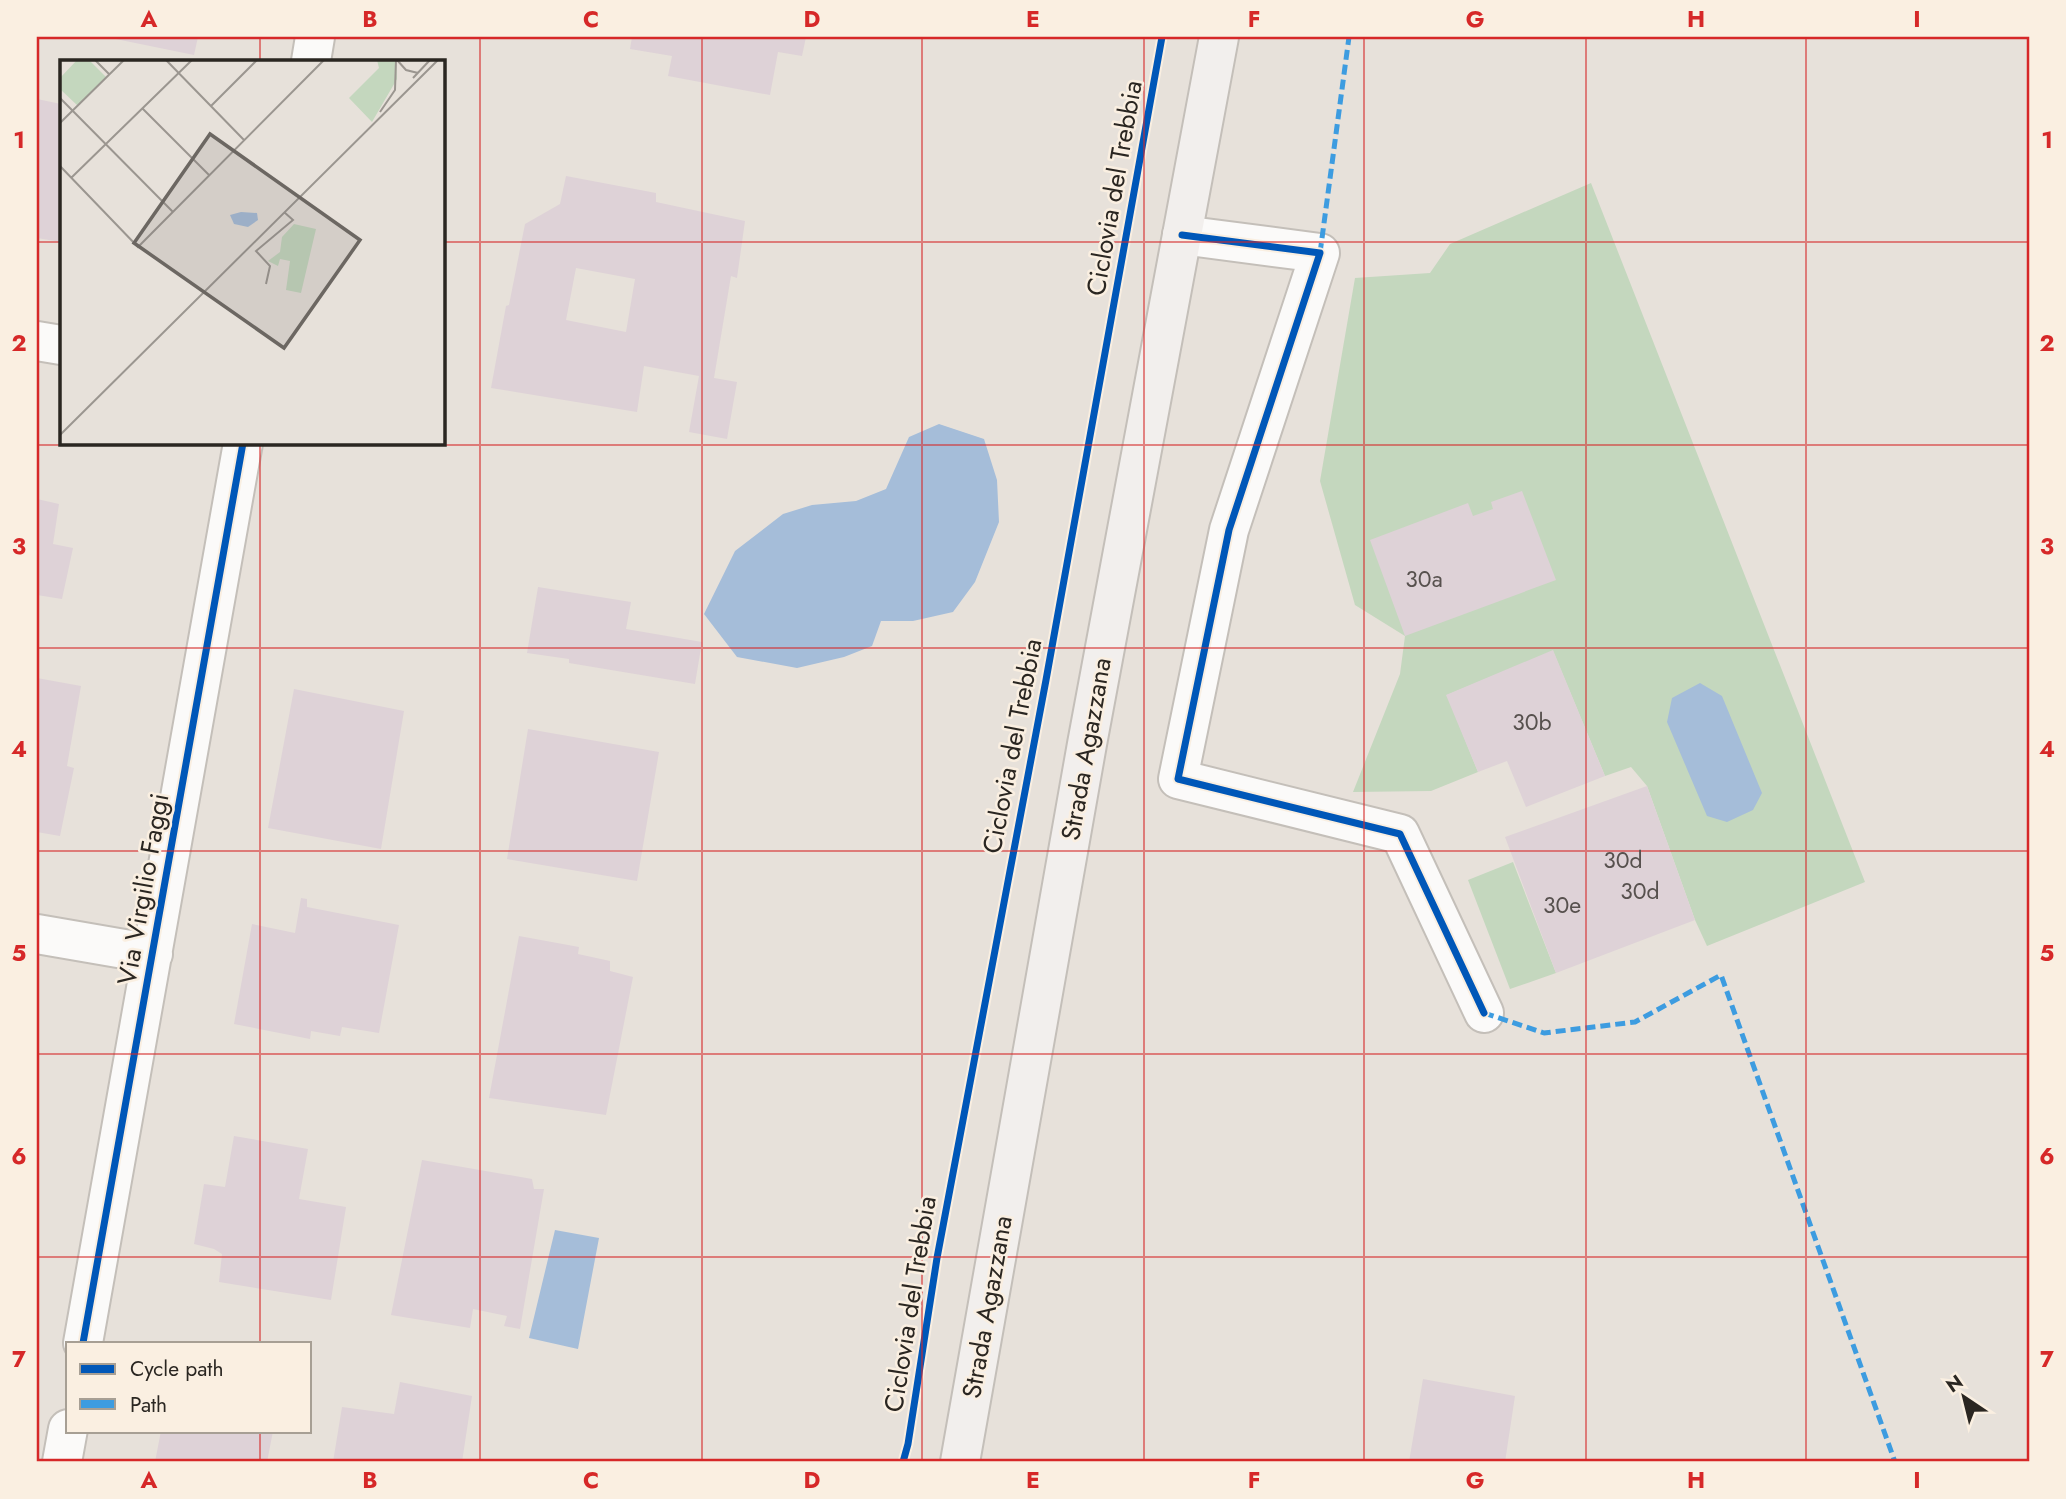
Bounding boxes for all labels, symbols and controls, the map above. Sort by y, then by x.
text: A [140,2,158,36]
text: B [362,2,378,36]
text: C [583,2,599,36]
text: D [804,2,821,36]
text: E [1026,2,1040,36]
text: F [1248,2,1260,36]
text: G [1466,2,1484,36]
text: H [1687,2,1705,36]
text: I [1913,2,1921,36]
inset map [60,60,444,444]
street label: Ciclovia del Trebbia [1076,77,1152,299]
text: 1 [13,123,25,157]
text: 1 [2041,123,2053,157]
text: 2 [11,326,27,360]
text: 2 [2039,326,2055,360]
text: 3 [12,529,26,563]
text: 3 [2040,529,2054,563]
house number: 30a [1405,562,1443,596]
street label: Ciclovia del Trebbia [973,635,1051,857]
street label: Strada Agazzana [1051,655,1121,843]
house number: 30b [1512,705,1552,739]
text: 4 [11,732,27,766]
text: 4 [2039,732,2055,766]
street label: Via Virgilio Faggi [107,790,179,988]
house number: 30d [1603,843,1643,877]
house number: 30d [1620,874,1660,908]
house number: 30e [1543,888,1581,922]
text: 5 [12,936,26,970]
text: 5 [2040,936,2054,970]
text: 6 [11,1139,27,1173]
text: 6 [2039,1139,2055,1173]
street label: Ciclovia del Trebbia [874,1193,946,1415]
street label: Strada Agazzana [952,1213,1022,1401]
text: 7 [12,1342,26,1376]
legend [66,1342,312,1432]
text: 7 [2040,1342,2054,1376]
text: Cycle path [130,1354,223,1384]
north arrow [1930,1362,2000,1432]
text: N [1941,1368,1968,1399]
text: Path [130,1390,167,1420]
text: A [140,1463,158,1497]
text: B [362,1463,378,1497]
text: C [583,1463,599,1497]
text: D [804,1463,821,1497]
text: E [1026,1463,1040,1497]
text: F [1248,1463,1260,1497]
text: G [1466,1463,1484,1497]
text: H [1687,1463,1705,1497]
text: I [1913,1463,1921,1497]

